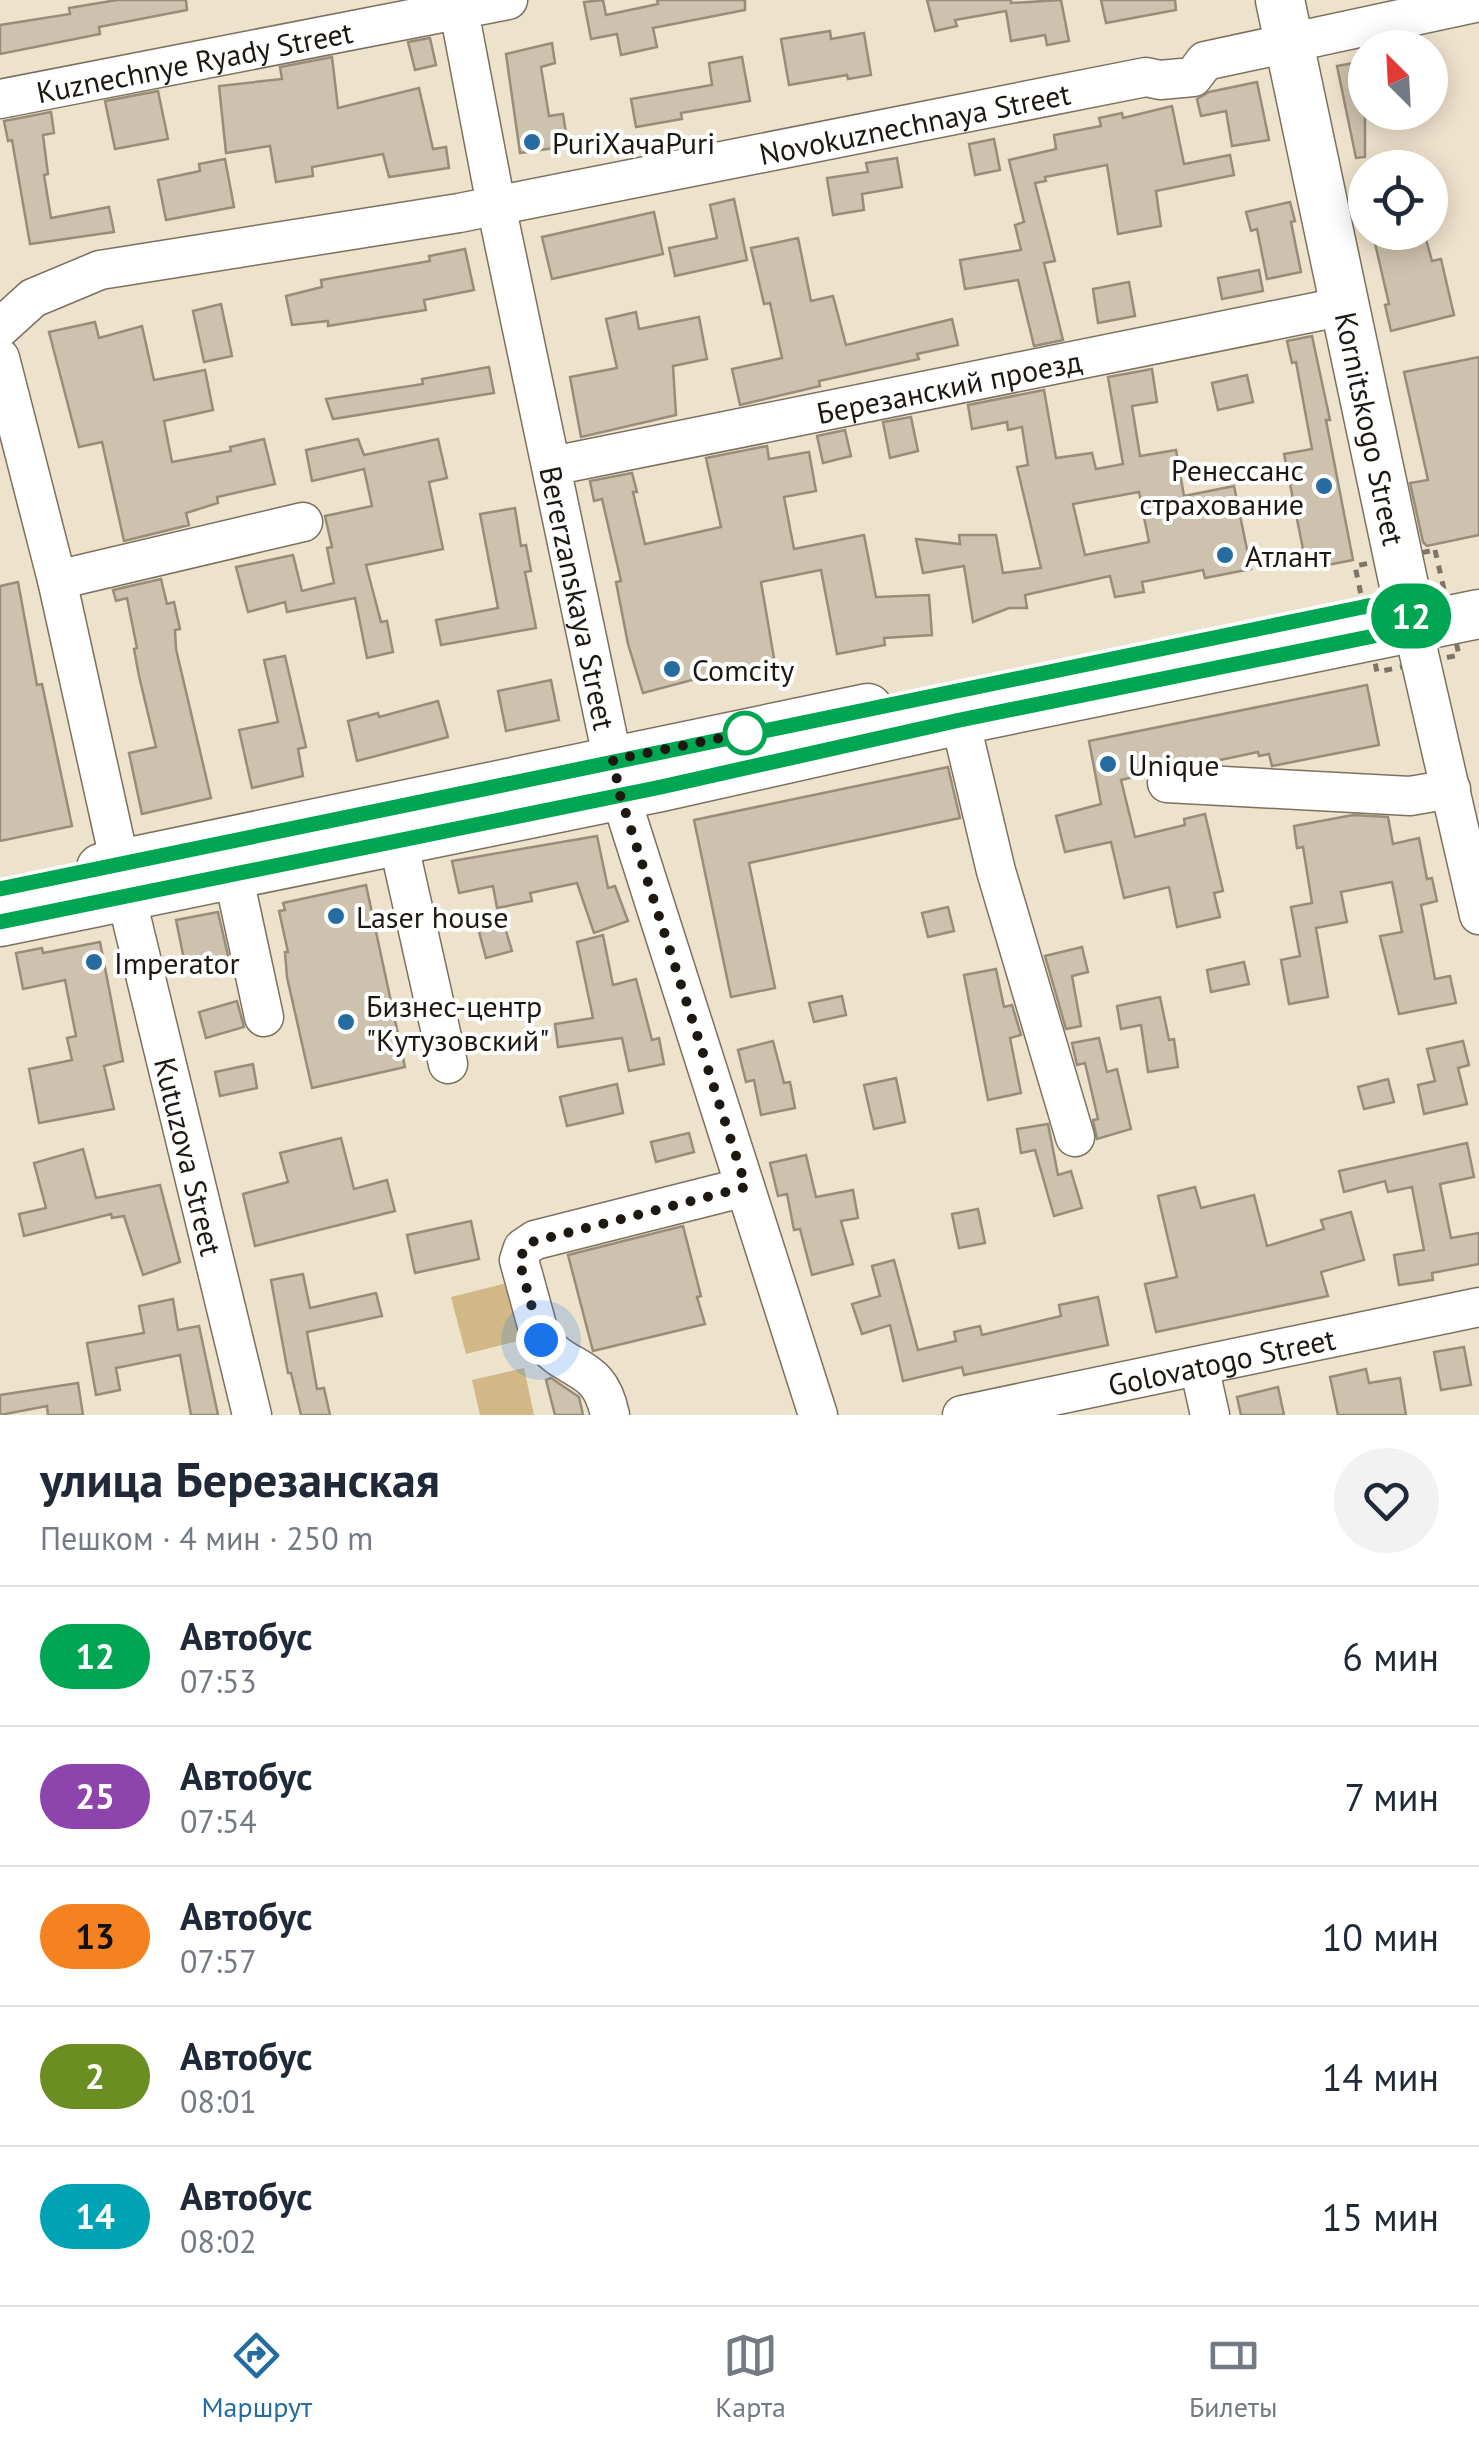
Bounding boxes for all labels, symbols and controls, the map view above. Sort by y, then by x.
street label: Kuznechnye Ryady Street [33,11,356,111]
north arrow [1348,30,1448,130]
map controls [1348,30,1448,250]
street label: Novokuznechnaya Street [756,73,1073,173]
place label: PuriХачаPuri [552,123,715,162]
marker: PuriХачаPuri [521,131,543,153]
button: locate [1348,150,1448,250]
street label: Kornitskogo Street [1327,308,1414,549]
street label: Березанский проезд [813,340,1085,432]
place label: Ренессанс страхование [1139,450,1304,523]
street label: Bererzanskaya Street [532,462,625,733]
marker: Ренессанс страхование [1313,475,1335,497]
place label: Атлант [1245,536,1331,575]
marker: Атлант [1214,544,1236,566]
line badge: 12 [1366,584,1456,648]
text: 12 [1391,593,1431,639]
place label: Comcity [692,650,794,689]
marker: Comcity [661,658,683,680]
unlabelled marker [724,712,766,754]
place label: Unique [1128,745,1220,784]
marker: Unique [1097,753,1119,775]
place label: Laser house [356,897,508,936]
marker: Laser house [325,905,347,927]
place label: Imperator [114,943,240,982]
marker: Imperator [83,951,105,973]
place label: Бизнес-центр "Кутузовский" [366,986,549,1059]
marker: Бизнес-центр "Кутузовский" [335,1011,357,1033]
street label: Kutuzova Street [146,1053,232,1260]
your location [516,1315,566,1365]
street label: Golovatogo Street [1104,1318,1339,1404]
text: улица Березанская [40,1448,440,1510]
button: heart [1334,1448,1439,1553]
text: Пешком · 4 мин · 250 m [40,1517,373,1559]
text: Автобус [180,1611,313,1660]
text: 6 мин [1342,1632,1439,1681]
text: 12 [75,1633,115,1679]
text: 07:53 [180,1660,257,1702]
text: Автобус [180,1751,313,1800]
text: 7 мин [1344,1772,1439,1821]
text: 25 [75,1773,115,1819]
text: 07:54 [180,1800,257,1842]
text: Автобус [180,1891,313,1940]
text: 10 мин [1322,1912,1439,1961]
text: 13 [75,1913,115,1959]
text: 07:57 [180,1940,257,1982]
text: Автобус [180,2031,313,2080]
text: 14 мин [1322,2052,1439,2101]
text: 2 [85,2053,105,2099]
text: 08:01 [180,2080,257,2122]
text: Автобус [180,2171,313,2220]
text: 15 мин [1322,2192,1439,2241]
text: 14 [75,2193,115,2239]
text: 08:02 [180,2220,257,2262]
tab: Маршрут [201,2328,312,2425]
tab: Карта [715,2328,786,2425]
tab: Билеты [1189,2328,1278,2425]

